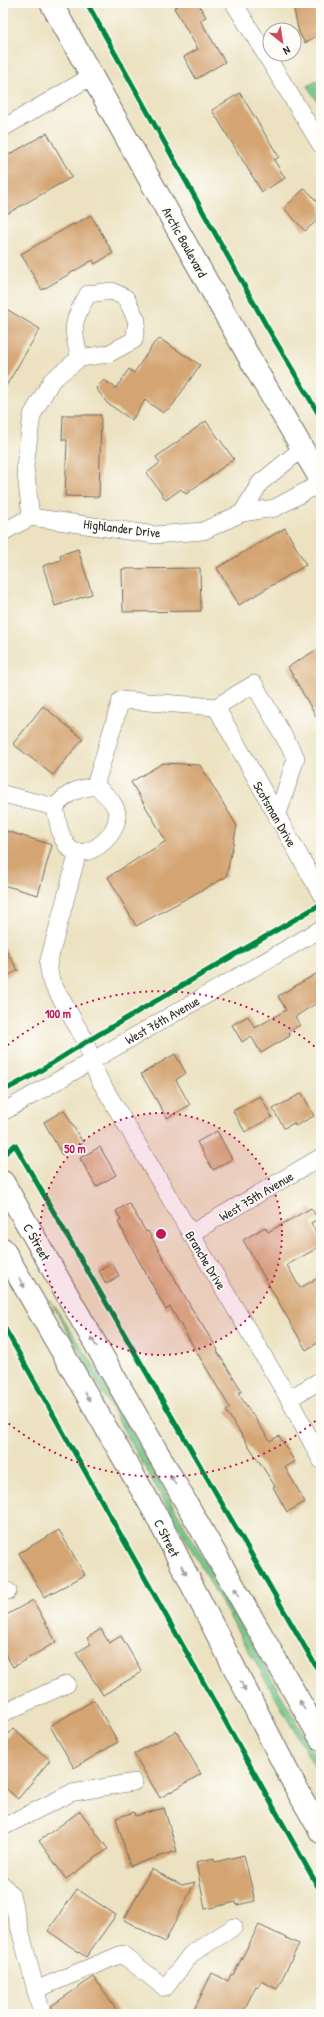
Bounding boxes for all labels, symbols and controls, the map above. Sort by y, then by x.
north arrow [262,22,302,62]
text: N [281,43,293,58]
street label: Arctic Boulevard [158,204,212,280]
street label: Highlander Drive [82,514,162,542]
street label: Scotsman Drive [249,778,301,850]
street label: West 76th Avenue [121,991,203,1049]
text: 100 m [45,1005,71,1022]
text: 50 m [64,1140,86,1157]
street label: West 75th Avenue [216,1167,296,1225]
street label: C Street [19,1220,55,1264]
centre of rings [154,1227,168,1241]
street label: Branche Drive [181,1227,231,1293]
one-way arrow [19,1277,26,1289]
one-way arrow [91,1336,98,1348]
one-way arrow [84,1390,91,1401]
one-way arrow [169,1474,176,1485]
street label: C Street [150,1516,184,1561]
one-way arrow [181,1565,187,1576]
one-way arrow [234,1586,241,1598]
one-way arrow [240,1680,247,1692]
one-way arrow [298,1699,305,1711]

